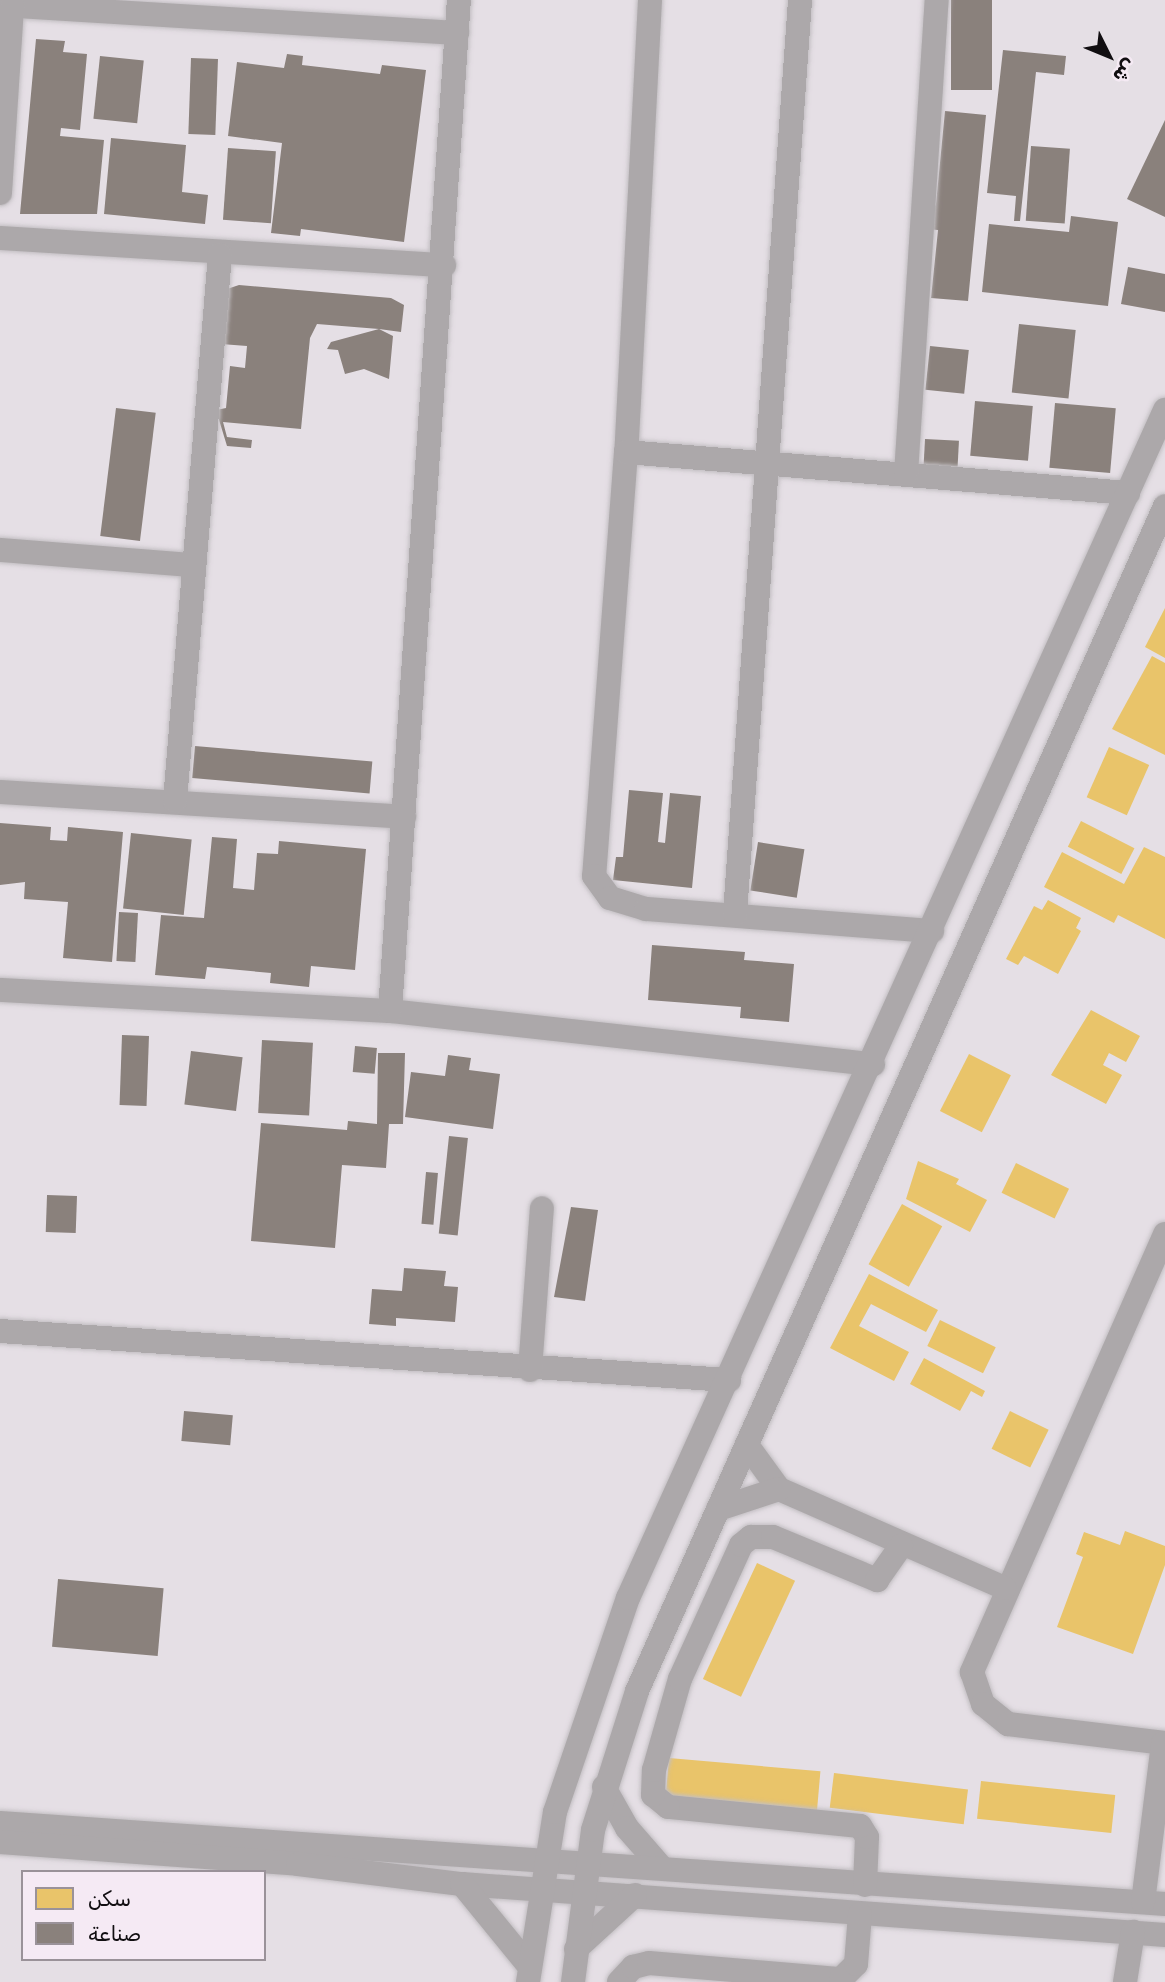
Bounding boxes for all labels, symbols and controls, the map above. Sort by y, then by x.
north arrow [1074,21,1144,91]
text: ش [1108,54,1141,87]
legend [21,1870,266,1961]
text: سكن [88,1886,131,1911]
text: صناعة [88,1921,141,1946]

